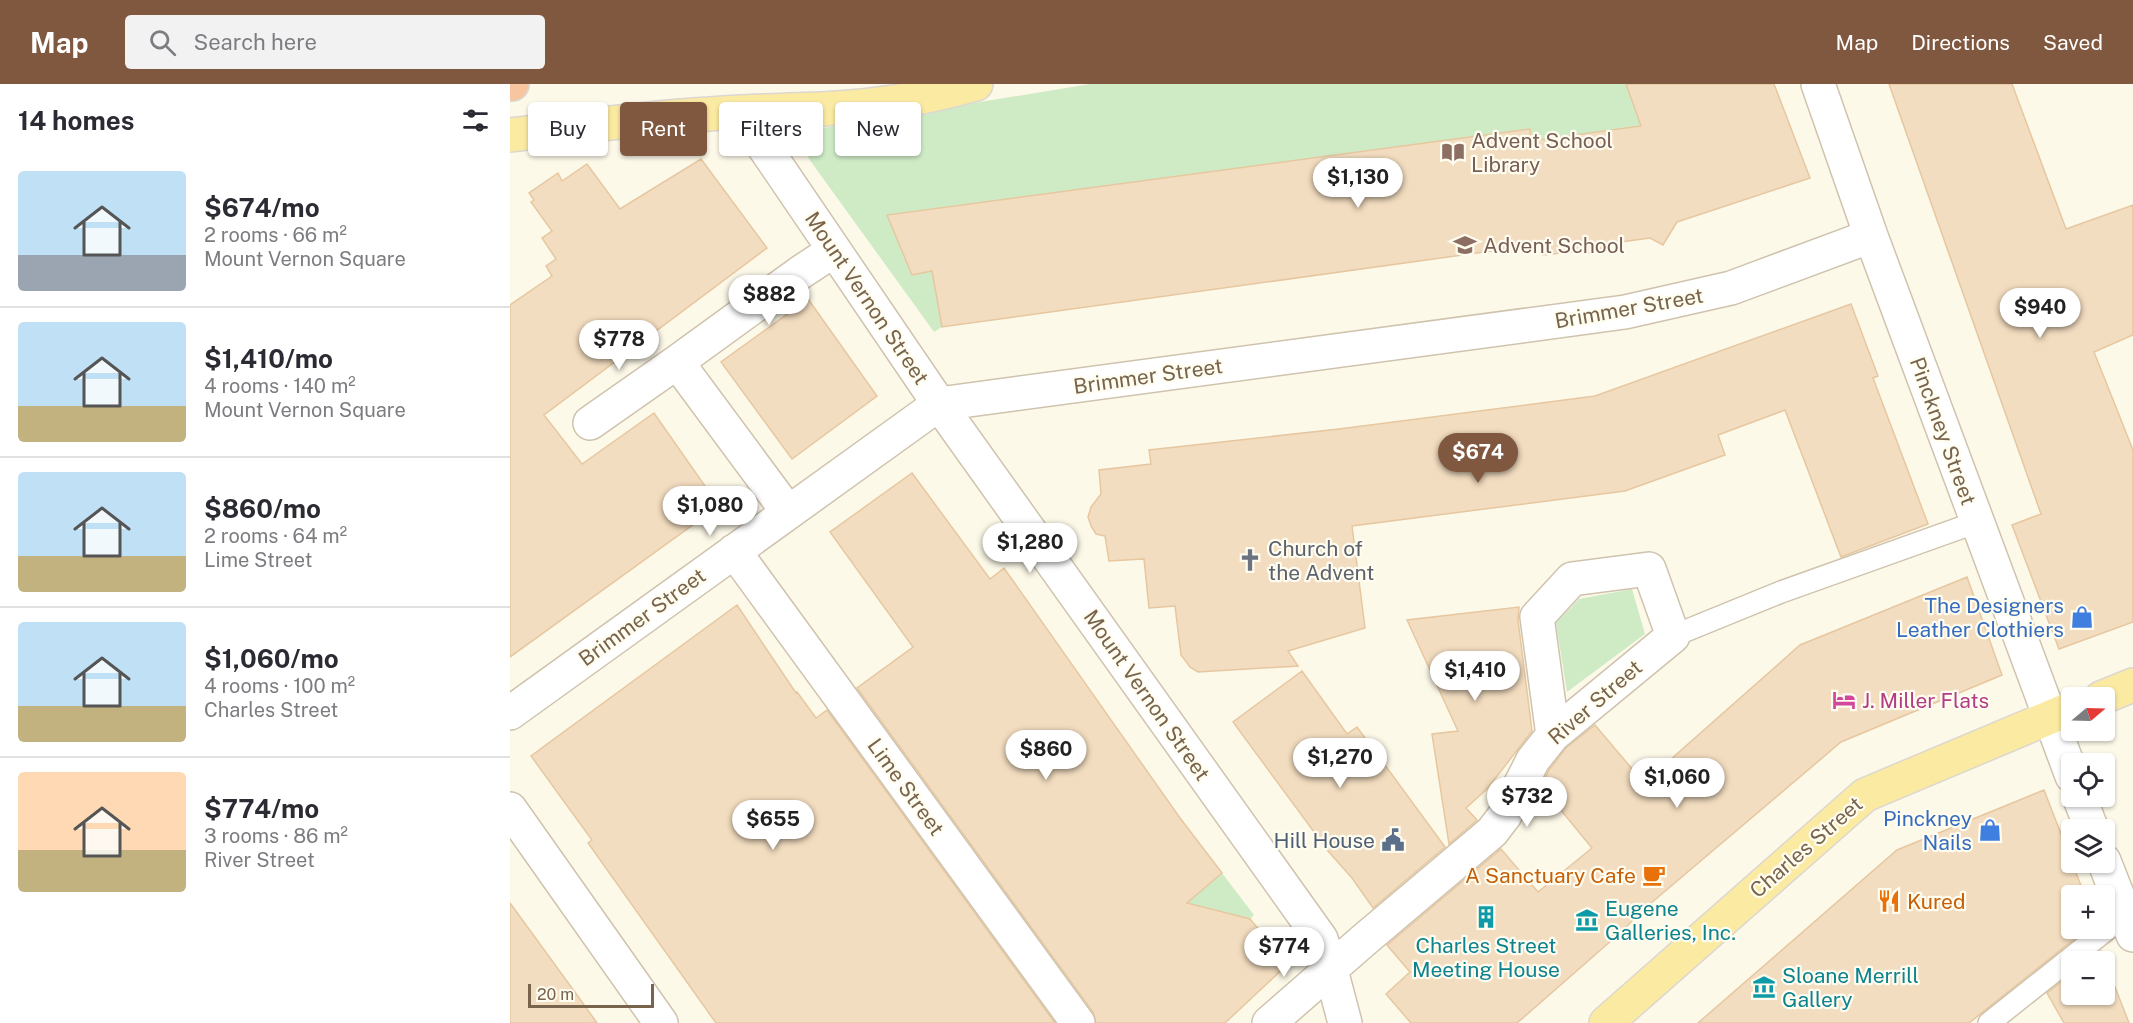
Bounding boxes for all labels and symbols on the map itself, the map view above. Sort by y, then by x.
place label: Advent School Library [1471,128,1613,177]
library icon: Advent School Library [1440,139,1466,165]
pin: $1,130 [1309,158,1407,209]
street label: Mount Vernon Street [800,207,934,389]
school or university icon: Advent School [1452,232,1478,258]
place label: Advent School [1483,233,1625,258]
pin: $882 [733,275,805,326]
street label: Brimmer Street [1553,283,1705,333]
pin: $940 [2004,288,2076,339]
pin: $778 [583,320,655,371]
street label: Brimmer Street [1072,353,1224,399]
street label: Pinckney Street [1905,354,1981,508]
pin: $674 [1442,433,1514,484]
pin: $1,080 [661,486,759,537]
pin: $1,280 [981,523,1079,574]
place label: Church of the Advent [1268,536,1374,585]
church icon: Church of the Advent [1237,547,1263,573]
street label: Brimmer Street [574,563,710,671]
place label: The Designers Leather Clothiers [1896,593,2064,642]
shop icon: The Designers Leather Clothiers [2069,604,2095,630]
street label: Mount Vernon Street [1079,605,1215,785]
pin: $1,410 [1426,651,1524,702]
street label: River Street [1543,654,1647,750]
hotel icon: J. Miller Flats [1831,687,1857,713]
north arrow [2061,687,2115,741]
place label: J. Miller Flats [1862,688,1989,713]
pin: $860 [1010,730,1082,781]
street label: Lime Street [862,734,950,840]
pin: $1,270 [1291,738,1389,789]
pin: $1,060 [1628,758,1726,809]
pin: $732 [1491,777,1563,828]
street label: Charles Street [1745,791,1867,903]
pin: $655 [737,800,809,851]
place label: Pinckney Nails [1883,806,1972,855]
shop icon: Pinckney Nails [1977,817,2003,843]
public building icon: Hill House [1380,827,1406,853]
place label: Hill House [1274,828,1375,853]
cafe icon: A Sanctuary Cafe [1641,862,1667,888]
place label: A Sanctuary Cafe [1465,863,1636,888]
restaurant icon: Kured [1876,888,1902,914]
place label: Kured [1907,889,1965,914]
place label: Eugene Galleries, Inc. [1605,896,1736,945]
building icon: Charles Street Meeting House [1473,904,1499,930]
museum icon: Eugene Galleries, Inc. [1574,907,1600,933]
pin: $774 [1248,927,1320,978]
place label: Charles Street Meeting House [1412,933,1560,982]
place label: Sloane Merrill Gallery [1782,963,1919,1012]
museum icon: Sloane Merrill Gallery [1751,974,1777,1000]
scale bar [528,981,654,1008]

